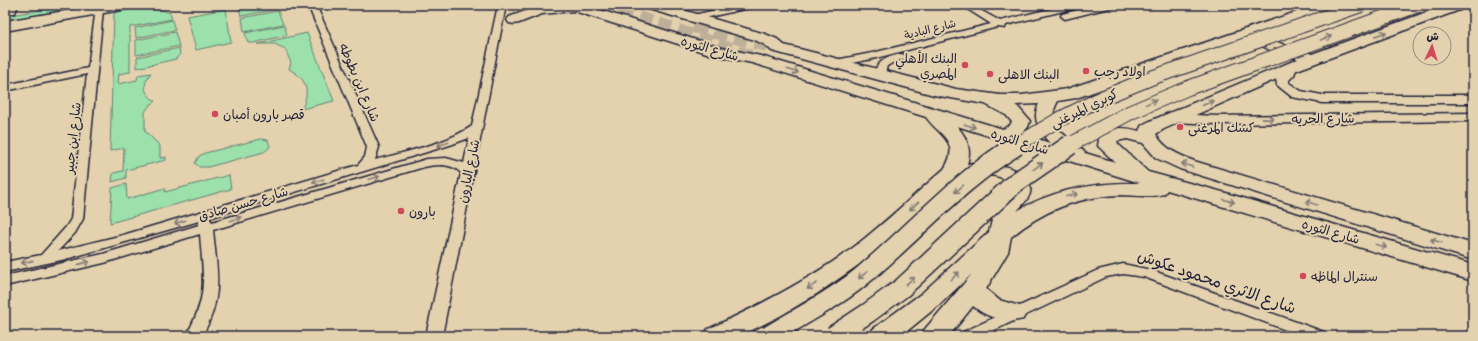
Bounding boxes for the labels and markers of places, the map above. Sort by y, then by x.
place label: البنك الأهلي المصري [895,49,957,83]
marker: البنك الأهلي المصري [960,60,970,70]
place label: اولاد رجب [1094,62,1146,80]
place label: البنك الاهلى [998,65,1060,84]
marker: اولاد رجب [1081,66,1091,76]
marker: البنك الاهلى [985,69,995,79]
place label: قصر بارون أمبان [223,105,305,123]
marker: قصر بارون أمبان [210,109,220,119]
place label: كشك المرغنى [1188,118,1255,137]
marker: كشك المرغنى [1175,122,1185,132]
place label: بارون [409,202,436,220]
marker: بارون [396,206,406,216]
place label: سنترال الماظه [1311,267,1378,285]
marker: سنترال الماظه [1298,271,1308,281]

